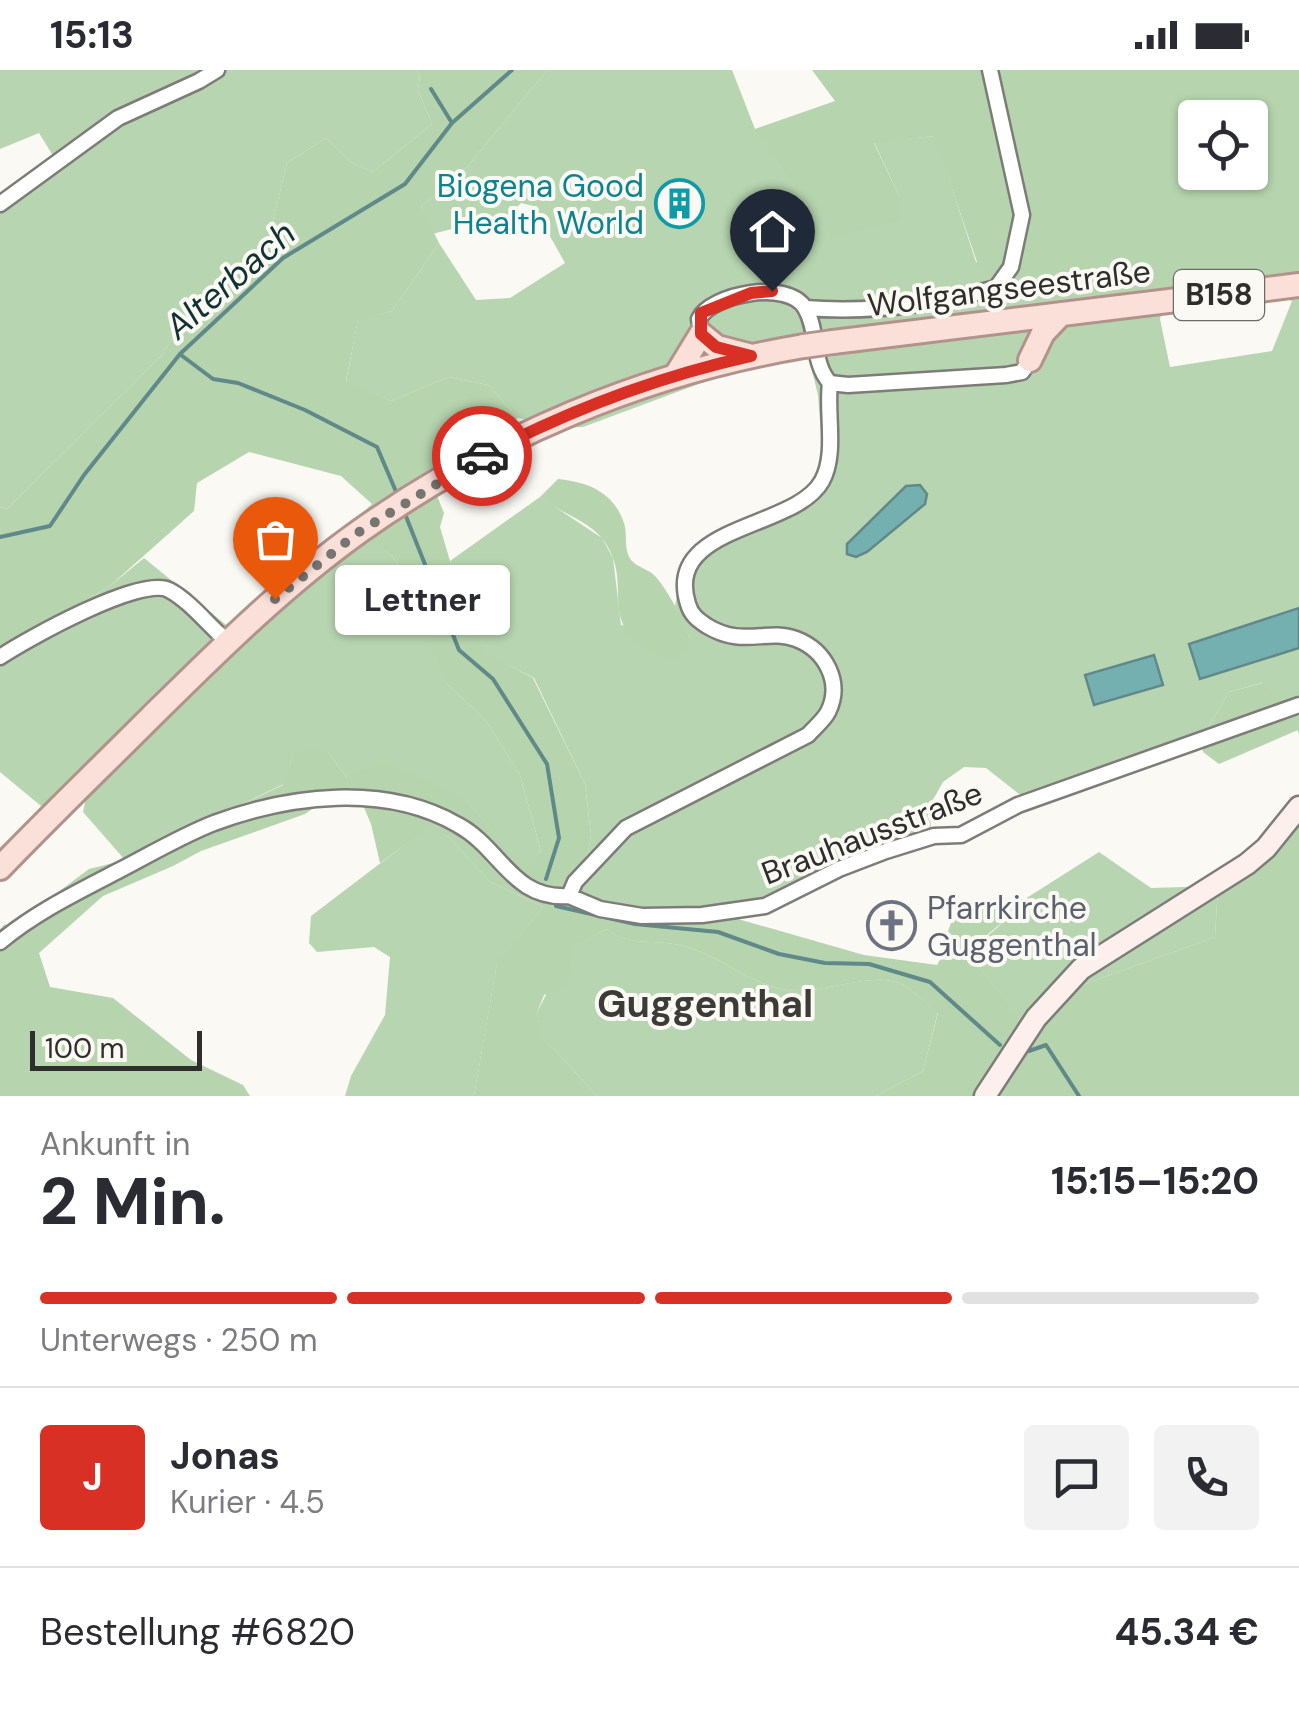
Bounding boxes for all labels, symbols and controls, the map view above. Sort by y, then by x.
text: 15:13 [50,10,134,60]
map controls [1178,100,1268,190]
button: locate [1178,100,1268,190]
place label: Biogena Good Health World [437,165,644,244]
building icon: Biogena Good Health World [653,178,705,230]
pin [730,189,815,292]
icon: home [745,204,800,259]
water label: Alterbach [154,211,305,350]
street label: Wolfgangseestraße [865,250,1153,326]
road number: B158 [1174,270,1264,320]
courier [432,406,532,506]
icon: car [455,429,510,484]
pin [233,497,318,600]
icon: bag [248,512,303,567]
callout: Lettner [335,564,510,634]
text: Lettner [364,579,481,621]
street label: Brauhausstraße [756,772,988,894]
place label: Pfarrkirche Guggenthal [927,887,1097,966]
church icon: Pfarrkirche Guggenthal [866,900,918,952]
district label: Guggenthal [597,979,813,1029]
scale bar [30,1026,202,1070]
text: 100 m [45,1030,124,1067]
text: Ankunft in [40,1123,190,1165]
text: 15:15–15:20 [1051,1156,1259,1206]
text: 2 Min. [40,1160,226,1244]
text: Unterwegs · 250 m [40,1319,317,1361]
button: chat [1024,1425,1129,1530]
button: phone [1154,1425,1259,1530]
text: Jonas [170,1431,280,1481]
text: J [82,1452,103,1502]
text: Kurier · 4.5 [170,1481,325,1523]
text: Bestellung #6820 [40,1607,355,1657]
text: 45.34 € [1115,1607,1259,1657]

